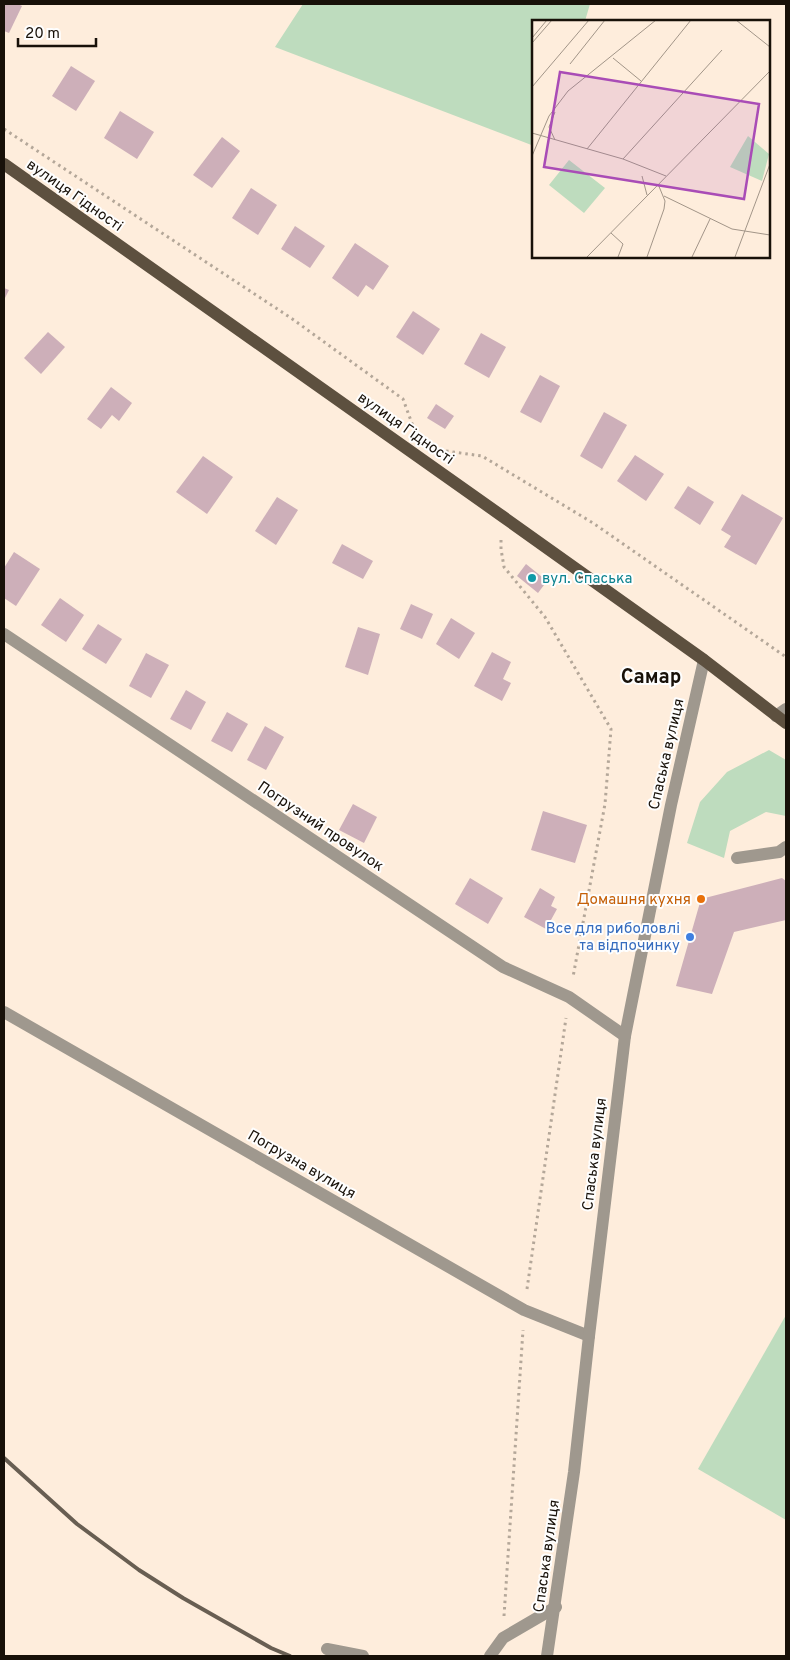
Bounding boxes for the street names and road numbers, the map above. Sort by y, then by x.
street label: вулиця Гідності [22,156,126,237]
street label: вулиця Гідності [353,389,457,470]
street label: Спаська вулиця [645,697,689,812]
street label: Погрузний провулок [253,778,387,877]
street label: Спаська вулиця [579,1097,612,1212]
street label: Погрузна вулиця [244,1127,359,1204]
street label: Спаська вулиця [530,1499,565,1614]

